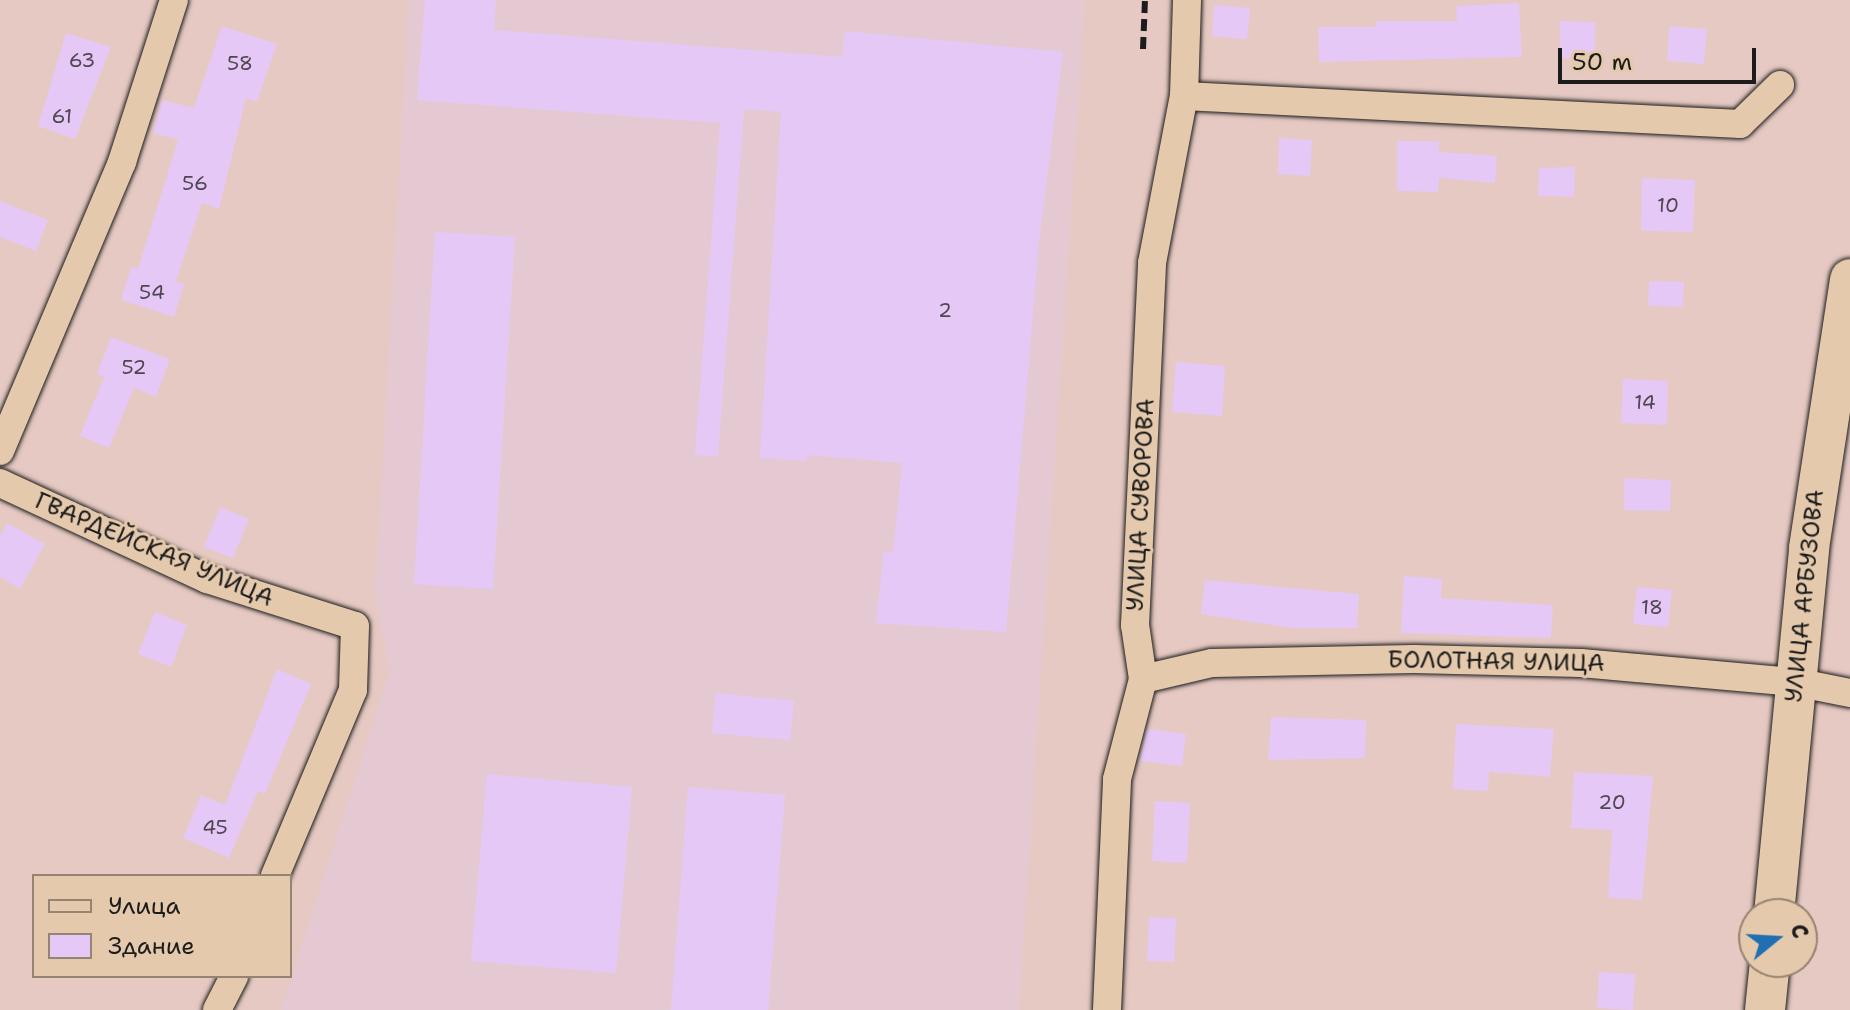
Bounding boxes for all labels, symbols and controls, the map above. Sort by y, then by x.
scale bar [1562,32,1760,82]
text: 50 m [1572,46,1632,78]
house number: 63 [69,48,95,72]
house number: 58 [227,51,253,75]
house number: 61 [52,104,72,128]
house number: 56 [182,171,208,195]
house number: 10 [1657,193,1679,217]
house number: 54 [139,280,165,304]
house number: 2 [938,298,952,322]
house number: 52 [121,355,147,379]
house number: 14 [1634,390,1656,414]
street label: УЛИЦА СУВОРОВА [1121,398,1161,612]
street label: ГВАРДЕЙСКАЯ УЛИЦА [30,487,278,613]
street label: УЛИЦА АРБУЗОВА [1779,488,1831,704]
house number: 18 [1641,595,1663,619]
street label: БОЛОТНАЯ УЛИЦА [1387,646,1605,678]
house number: 20 [1598,790,1626,814]
house number: 45 [202,815,228,839]
legend [32,874,292,978]
text: Улица [108,890,181,922]
north arrow [1738,898,1818,978]
text: С [1784,920,1815,942]
text: Здание [108,930,195,962]

